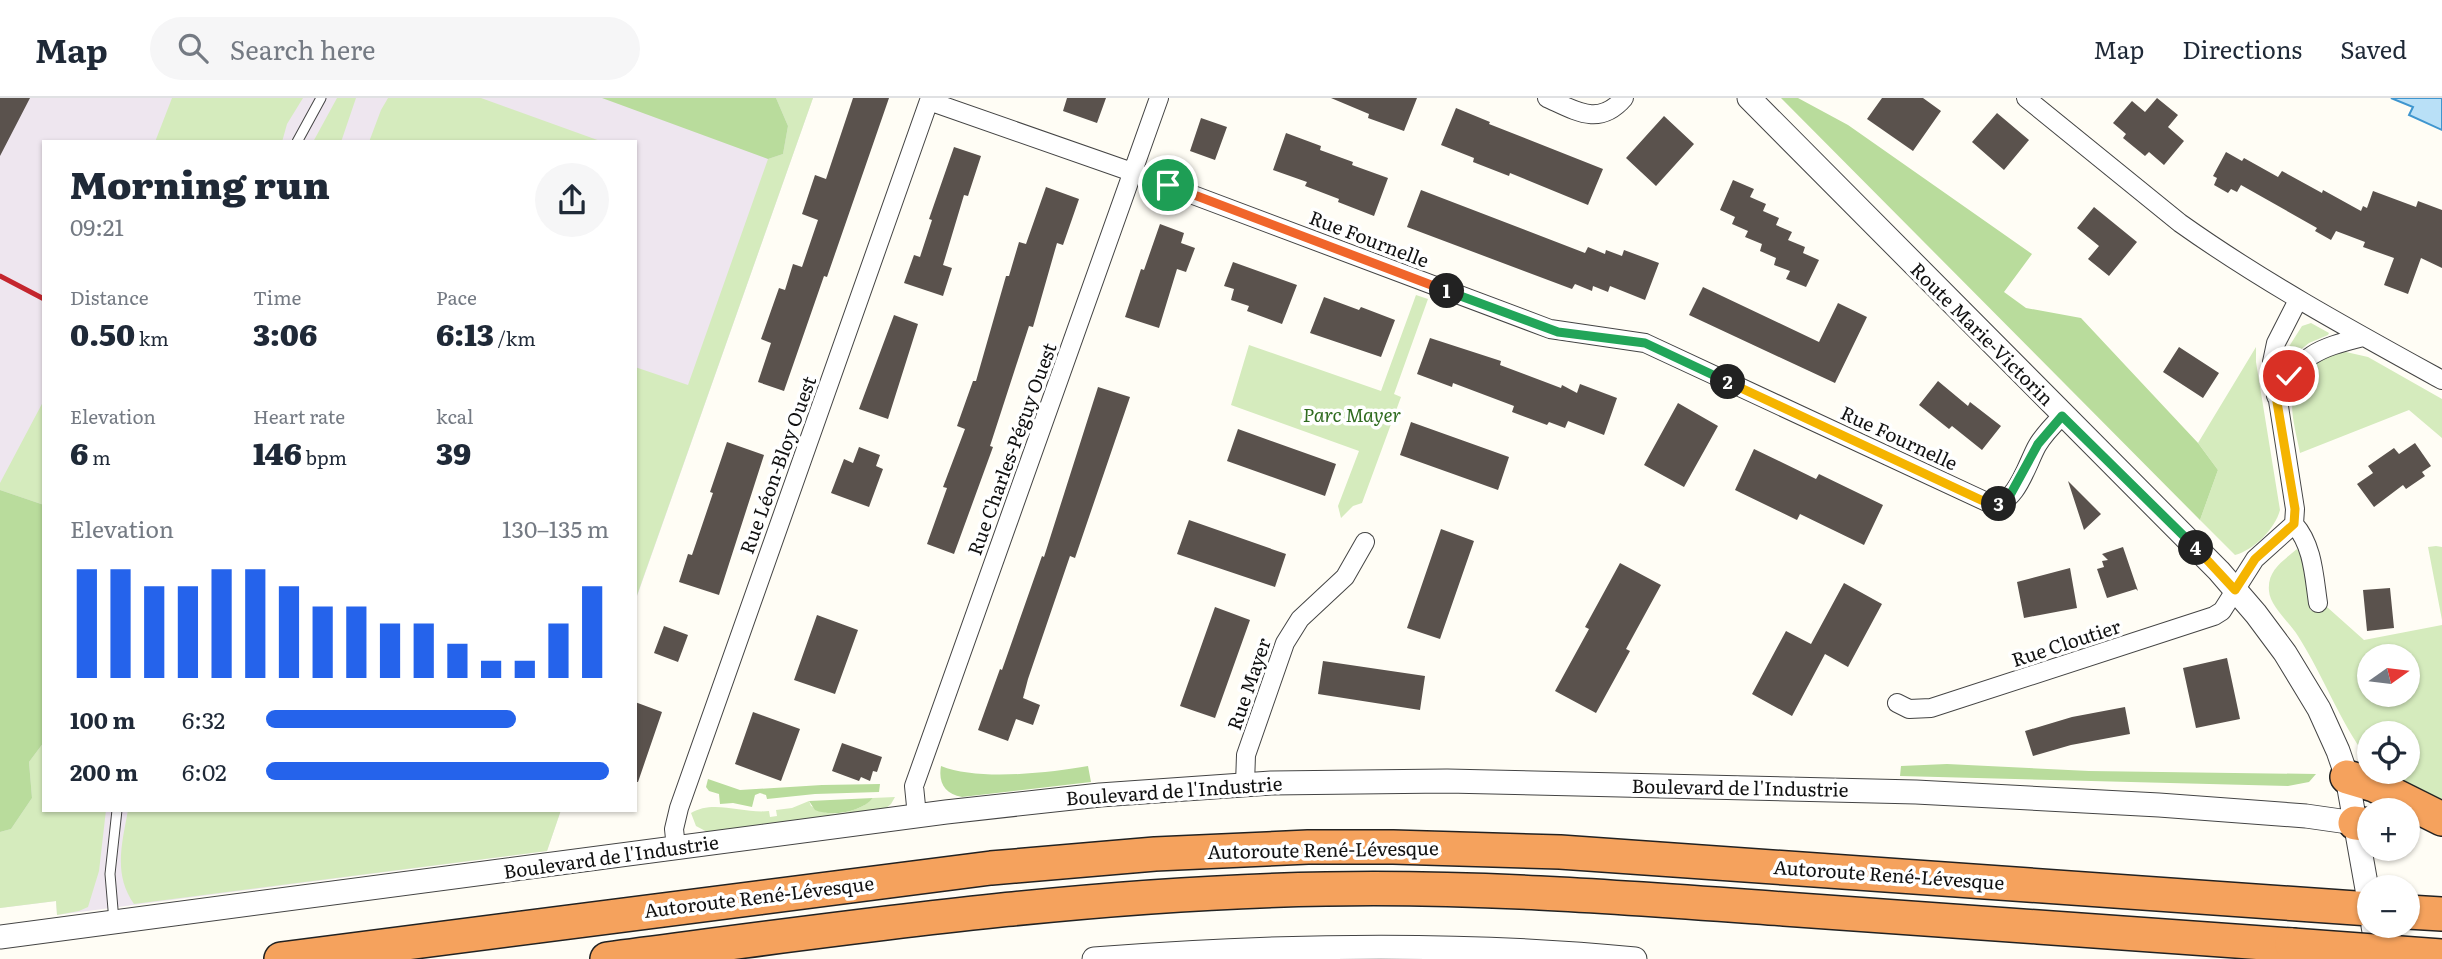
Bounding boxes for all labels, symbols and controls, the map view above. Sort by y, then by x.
search box [150,17,640,80]
text: Map [35,24,108,73]
icon: search [174,29,212,67]
text: Search here [230,29,376,68]
text: Map [2093,31,2144,66]
text: Directions [2182,31,2302,66]
text: Saved [2340,31,2407,66]
text: Morning run [70,154,330,211]
pin [1138,155,1198,215]
button: share [535,163,609,237]
icon: arrive [1149,166,1187,204]
street label: Rue Fournelle [1305,202,1433,274]
text: 09:21 [70,209,124,243]
street label: Route Marie-Victorin [1905,255,2061,411]
pin: 1 [1430,274,1464,308]
text: 1 [1443,276,1450,304]
text: Distance [70,283,149,311]
text: Time [253,283,301,311]
text: Pace [436,283,477,311]
text: 0.50 [70,311,135,355]
text: 3:06 [253,311,317,355]
text: 6:13 [436,311,494,355]
text: km [135,324,169,352]
text: /km [494,324,536,352]
street label: Rue Charles-Péguy Ouest [960,338,1063,559]
pin [2259,346,2319,406]
icon: check [2270,357,2308,395]
pin: 2 [1710,364,1746,400]
text: 2 [1722,367,1733,395]
street label: Rue Léon-Bloy Ouest [732,372,822,557]
street label: Rue Fournelle [1836,398,1963,476]
park label: Parc Mayer [1303,400,1402,428]
text: Elevation [70,402,156,430]
text: Heart rate [253,402,345,430]
text: kcal [436,402,473,430]
text: 6 [70,430,88,474]
text: 146 [253,430,302,474]
text: 39 [436,430,471,474]
text: m [88,443,111,471]
text: bpm [302,443,347,471]
pin: 3 [1982,486,2016,522]
text: 3 [1993,489,2004,517]
text: Elevation [70,511,174,545]
text: 130–135 m [502,511,609,545]
pin: 4 [2178,531,2214,566]
text: 4 [2190,533,2201,561]
street label: Rue Cloutier [2008,611,2124,673]
street label: Rue Mayer [1219,634,1277,733]
north arrow [2357,644,2420,707]
map controls [2357,644,2420,938]
text: 100 m [70,702,135,736]
text: 6:32 [182,702,225,736]
button: locate [2357,721,2420,784]
text: 200 m [70,754,138,788]
text: 6:02 [182,754,227,788]
street label: Boulevard de l'Industrie [1065,768,1283,812]
street label: Boulevard de l'Industrie [1631,771,1849,803]
button: + [2357,798,2420,861]
street label: Boulevard de l'Industrie [501,827,720,885]
street label: Autoroute René-Lévesque [1207,833,1439,865]
street label: Autoroute René-Lévesque [1773,852,2006,896]
street label: Autoroute René-Lévesque [642,868,876,924]
button: − [2357,875,2420,938]

